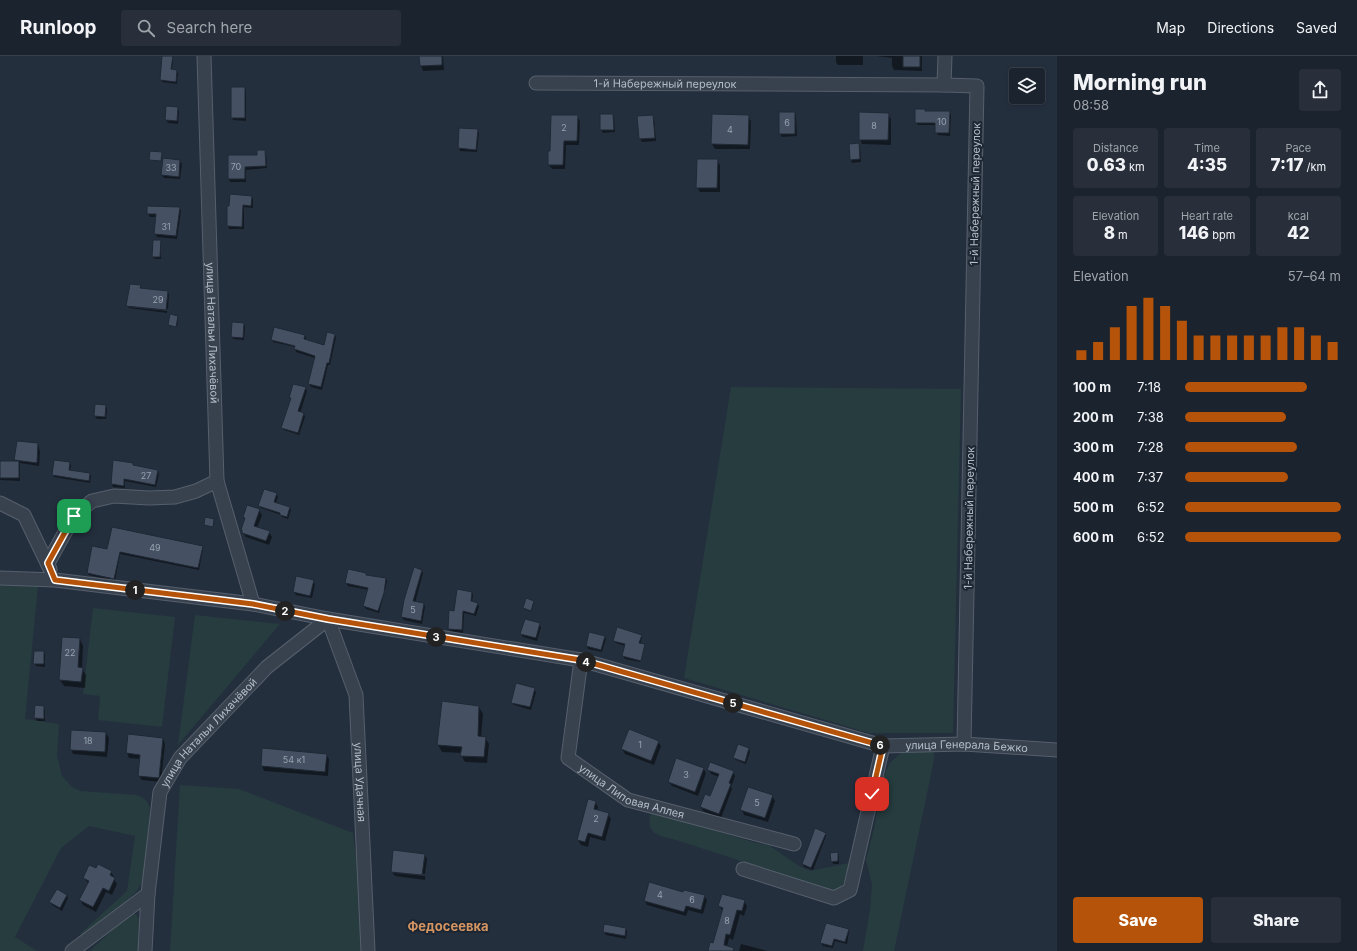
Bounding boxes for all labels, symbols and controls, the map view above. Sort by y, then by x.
search box [121,10,401,46]
text: Runloop [20,16,97,39]
icon: search [135,17,157,39]
text: Search here [167,18,252,37]
text: Map [1156,19,1185,36]
text: Directions [1207,19,1274,36]
text: Saved [1296,19,1337,36]
map controls [1009,68,1045,104]
button: layers [1009,68,1045,104]
text: Morning run [1073,69,1207,95]
button: share [1299,69,1341,111]
street label: 1-й Набережный переулок [593,76,737,91]
text: 08:58 [1073,97,1109,113]
house number: 10 [937,116,947,127]
house number: 6 [784,117,790,128]
house number: 8 [871,120,877,131]
house number: 2 [561,122,567,133]
street label: 1-й Набережный переулок [967,122,983,266]
house number: 4 [727,124,733,135]
text: Distance [1093,141,1138,155]
text: Time [1194,141,1220,155]
text: Pace [1285,141,1311,155]
text: 0.63 [1087,155,1126,175]
text: 4:35 [1187,155,1227,175]
text: 7:17 [1271,155,1303,175]
text: km [1126,160,1145,174]
text: /km [1303,160,1326,174]
house number: 70 [231,161,242,172]
house number: 33 [165,162,177,173]
text: Elevation [1092,209,1139,223]
text: Heart rate [1181,209,1233,223]
text: kcal [1288,209,1309,223]
house number: 31 [161,221,171,232]
text: 8 [1104,223,1115,243]
text: 146 [1179,223,1209,243]
text: 42 [1287,223,1310,243]
text: m [1115,228,1128,242]
text: bpm [1209,228,1235,242]
street label: улица Натальи Лихачёвой [203,262,222,404]
text: Elevation [1073,268,1129,284]
text: 57–64 m [1288,268,1341,284]
house number: 29 [152,294,164,305]
text: 100 m [1073,379,1111,395]
text: 7:18 [1137,379,1161,395]
text: 200 m [1073,409,1114,425]
text: 7:38 [1137,409,1164,425]
text: 300 m [1073,439,1114,455]
text: 7:28 [1137,439,1164,455]
street label: 1-й Набережный переулок [961,446,977,590]
text: 400 m [1073,469,1114,485]
text: 7:37 [1137,469,1163,485]
house number: 27 [141,470,151,481]
pin [57,499,91,533]
text: 500 m [1073,499,1114,515]
text: 6:52 [1137,499,1165,515]
icon: arrive [63,505,85,527]
text: 600 m [1073,529,1114,545]
text: 6:52 [1137,529,1165,545]
house number: 49 [149,542,161,553]
pin: 1 [125,580,145,600]
text: 1 [133,583,137,597]
pin: 2 [275,601,295,621]
text: 2 [282,604,288,618]
house number: 5 [410,604,416,615]
pin: 3 [426,627,446,647]
text: 3 [432,630,440,644]
house number: 22 [65,647,75,658]
pin: 4 [576,652,596,672]
text: 4 [582,655,590,669]
street label: улица Натальи Лихачёвой [157,675,260,790]
pin: 5 [723,693,743,713]
text: 5 [729,696,737,710]
house number: 18 [83,735,93,746]
pin: 6 [870,735,890,755]
street label: улица Генерала Бежко [905,737,1029,755]
text: 6 [876,738,884,752]
house number: 1 [638,739,642,750]
street label: улица Удачная [351,742,369,822]
house number: 54 к1 [283,754,305,765]
street label: улица Липовая Аллея [576,761,686,822]
house number: 3 [683,769,689,780]
pin [855,777,889,811]
icon: check [861,783,883,805]
house number: 5 [754,797,760,808]
house number: 2 [593,813,599,824]
house number: 4 [657,889,663,900]
house number: 6 [689,894,695,905]
button: Save [1073,897,1203,943]
button: Share [1211,897,1341,943]
house number: 8 [724,915,730,926]
district label: Федосеевка [407,918,489,934]

